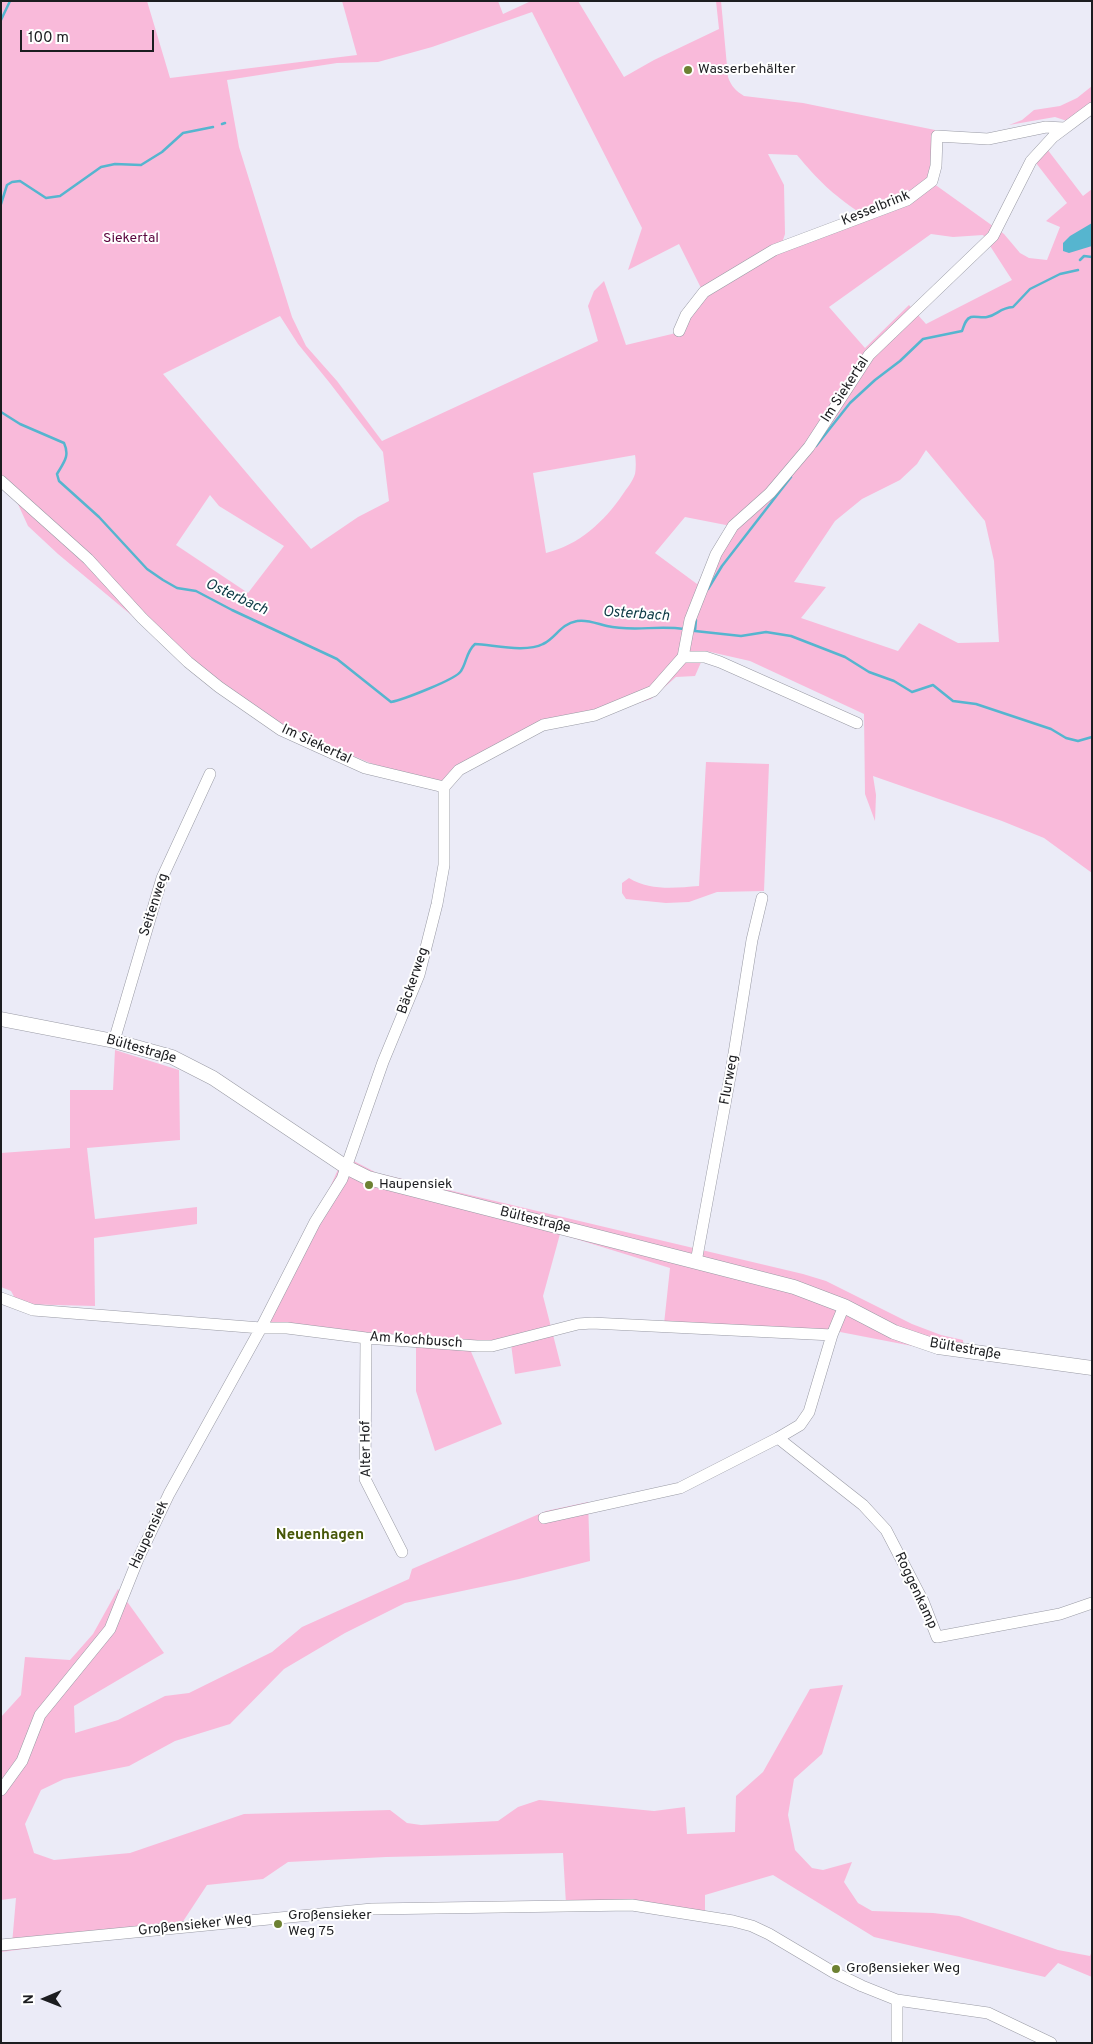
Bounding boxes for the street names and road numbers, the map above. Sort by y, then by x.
street label: Kesselbrink [839,188,913,230]
street label: Im Siekertal [819,354,873,426]
street label: Im Siekertal [278,722,354,768]
street label: Seitenweg [137,871,173,939]
street label: Bäckerweg [395,946,433,1016]
street label: Bültestraße [104,1032,178,1068]
street label: Flurweg [717,1054,743,1106]
street label: Bültestraße [498,1204,572,1238]
street label: Am Kochbusch [369,1329,463,1353]
street label: Bültestraße [928,1335,1002,1365]
street label: Alter Hof [358,1420,376,1478]
street label: Haupensiek [127,1498,173,1572]
street label: Roggenkamp [890,1550,940,1632]
street label: Großensieker Weg [137,1912,253,1940]

